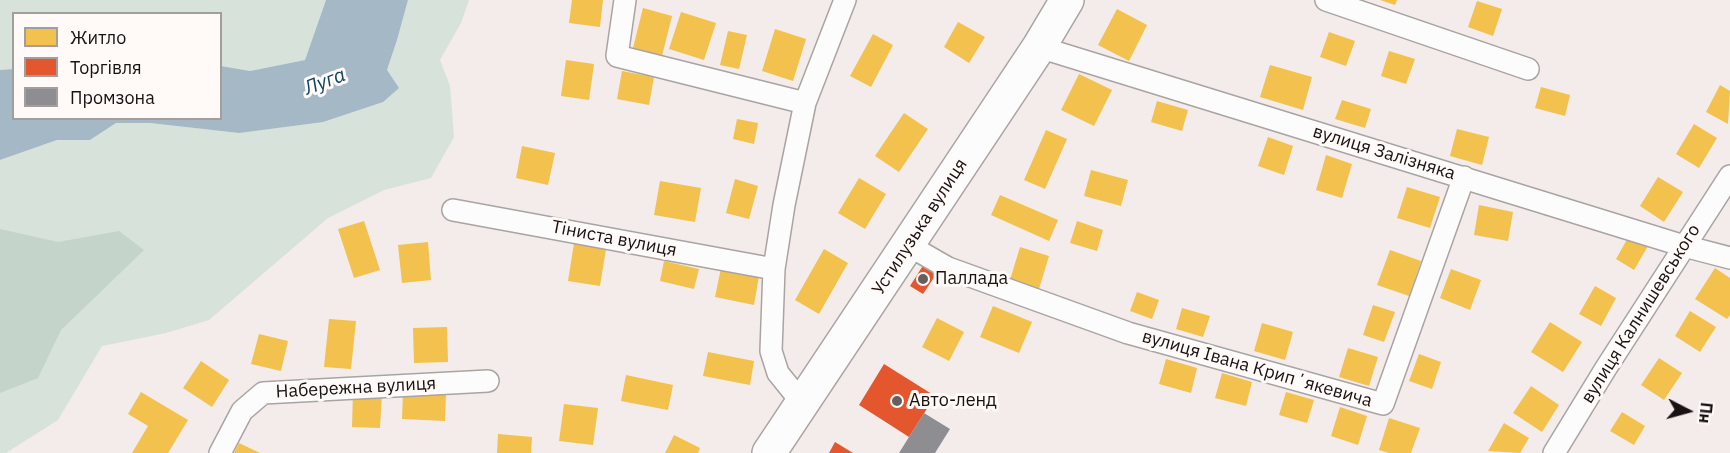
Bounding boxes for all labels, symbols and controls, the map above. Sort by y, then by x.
legend [12,12,222,120]
text: Житло [70,26,126,49]
text: Торгівля [70,56,142,79]
water label: Луга [301,63,349,101]
text: Промзона [70,86,155,109]
street label: вулиця Залізняка [1310,121,1458,185]
street label: Устилузька вулиця [868,155,972,299]
street label: Тіниста вулиця [550,216,678,262]
street label: вулиця Калнишевського [1577,221,1705,407]
place label: Паллада [935,268,1008,290]
marker: Паллада [916,272,930,286]
street label: вулиця Івана Крипʼякевича [1139,326,1375,412]
street label: Набережна вулиця [275,373,437,403]
north arrow [1658,381,1718,441]
place label: Авто-ленд [909,390,997,412]
marker: Авто-ленд [890,394,904,408]
text: Пн [1695,401,1717,424]

